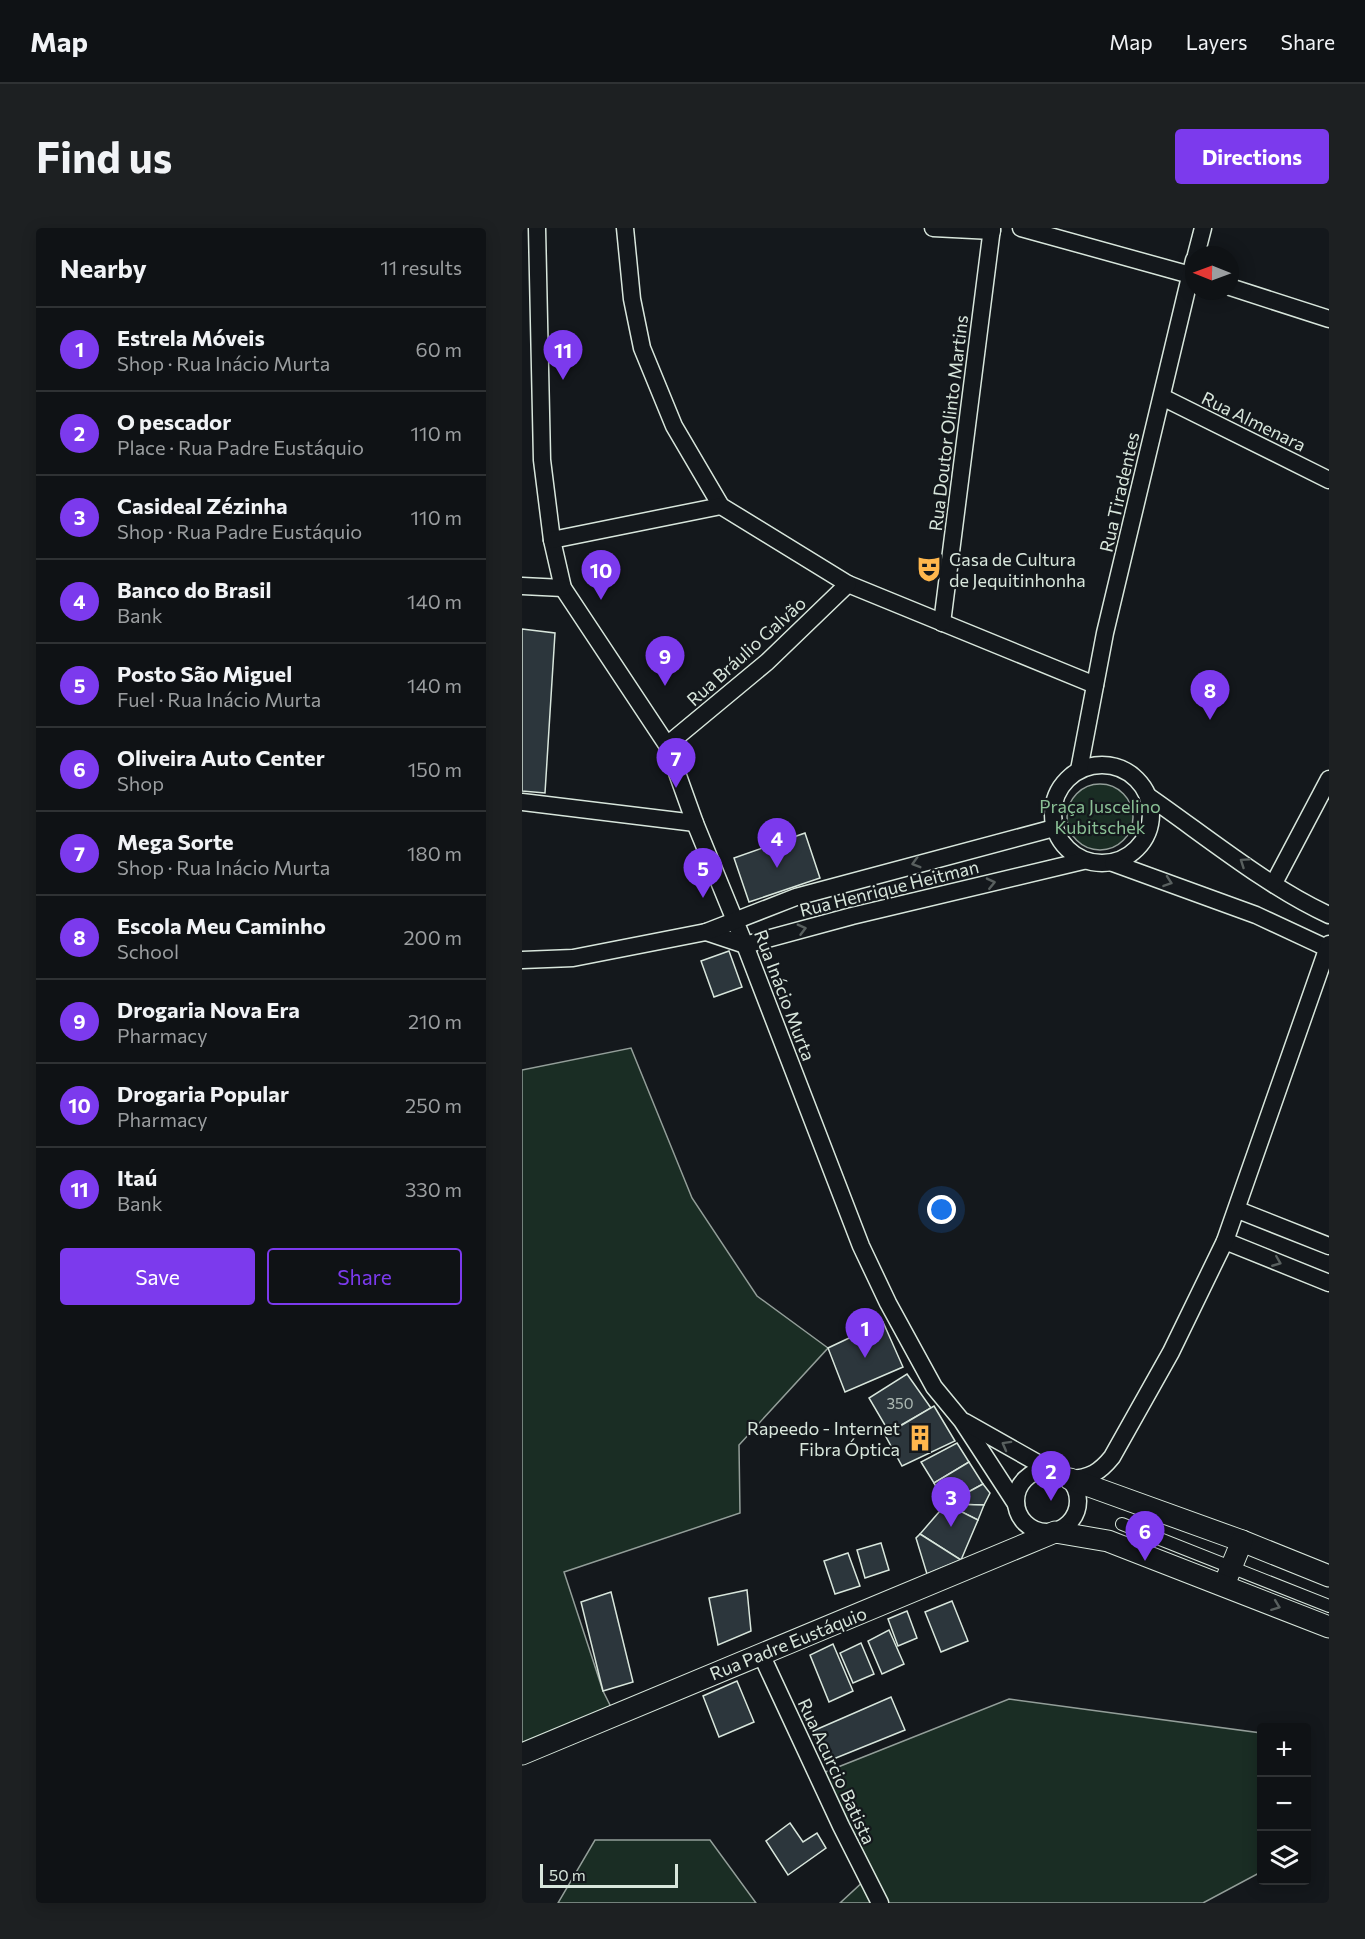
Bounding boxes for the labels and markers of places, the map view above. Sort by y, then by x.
pin: 11 [544,330,582,380]
place label: Casa de Cultura de Jequitinhonha [949,548,1086,591]
pin: 10 [582,550,620,600]
theatre icon: Casa de Cultura de Jequitinhonha [914,554,944,584]
pin: 9 [646,636,684,686]
pin: 8 [1190,670,1230,720]
pin: 7 [656,738,696,788]
pin: 4 [758,818,796,868]
pin: 5 [684,848,723,898]
pin: 1 [846,1308,884,1358]
place label: Rapeedo - Internet Fibra Óptica [747,1417,900,1460]
building icon: Rapeedo - Internet Fibra Óptica [905,1423,935,1453]
pin: 2 [1032,1452,1070,1501]
pin: 3 [932,1478,970,1527]
pin: 6 [1126,1512,1164,1561]

